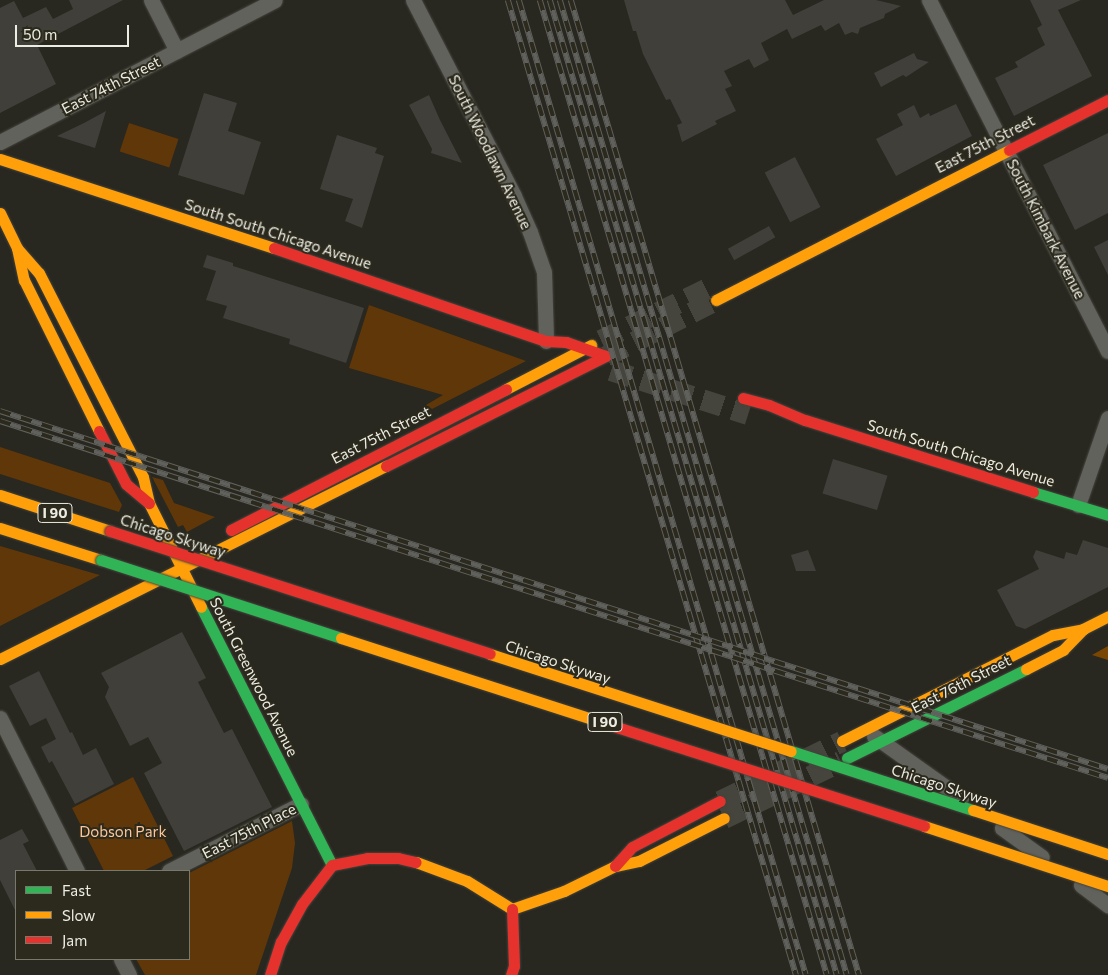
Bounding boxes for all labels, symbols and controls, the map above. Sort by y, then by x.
scale bar [18,15,131,47]
text: 50 m [23,25,57,43]
street label: East 74th Street [59,52,163,118]
street label: South Woodlawn Avenue [445,72,535,232]
street label: East 75th Street [932,111,1038,177]
street label: South Kimbark Avenue [1003,156,1089,302]
street label: South South Chicago Avenue [182,195,374,273]
street label: East 75th Street [328,402,434,468]
street label: South South Chicago Avenue [865,416,1057,490]
road number: I 90 [36,502,74,524]
street label: Chicago Skyway [118,510,228,562]
street label: South Greenwood Avenue [206,595,302,759]
street label: Chicago Skyway [503,636,613,688]
street label: East 76th Street [908,651,1014,717]
road number: I 90 [586,710,624,734]
street label: Chicago Skyway [889,760,999,812]
street label: East 75th Place [199,800,299,862]
park label: Dobson Park [79,823,167,841]
legend [15,870,190,960]
text: Fast [62,881,91,899]
text: Slow [62,906,95,924]
text: Jam [62,931,87,949]

